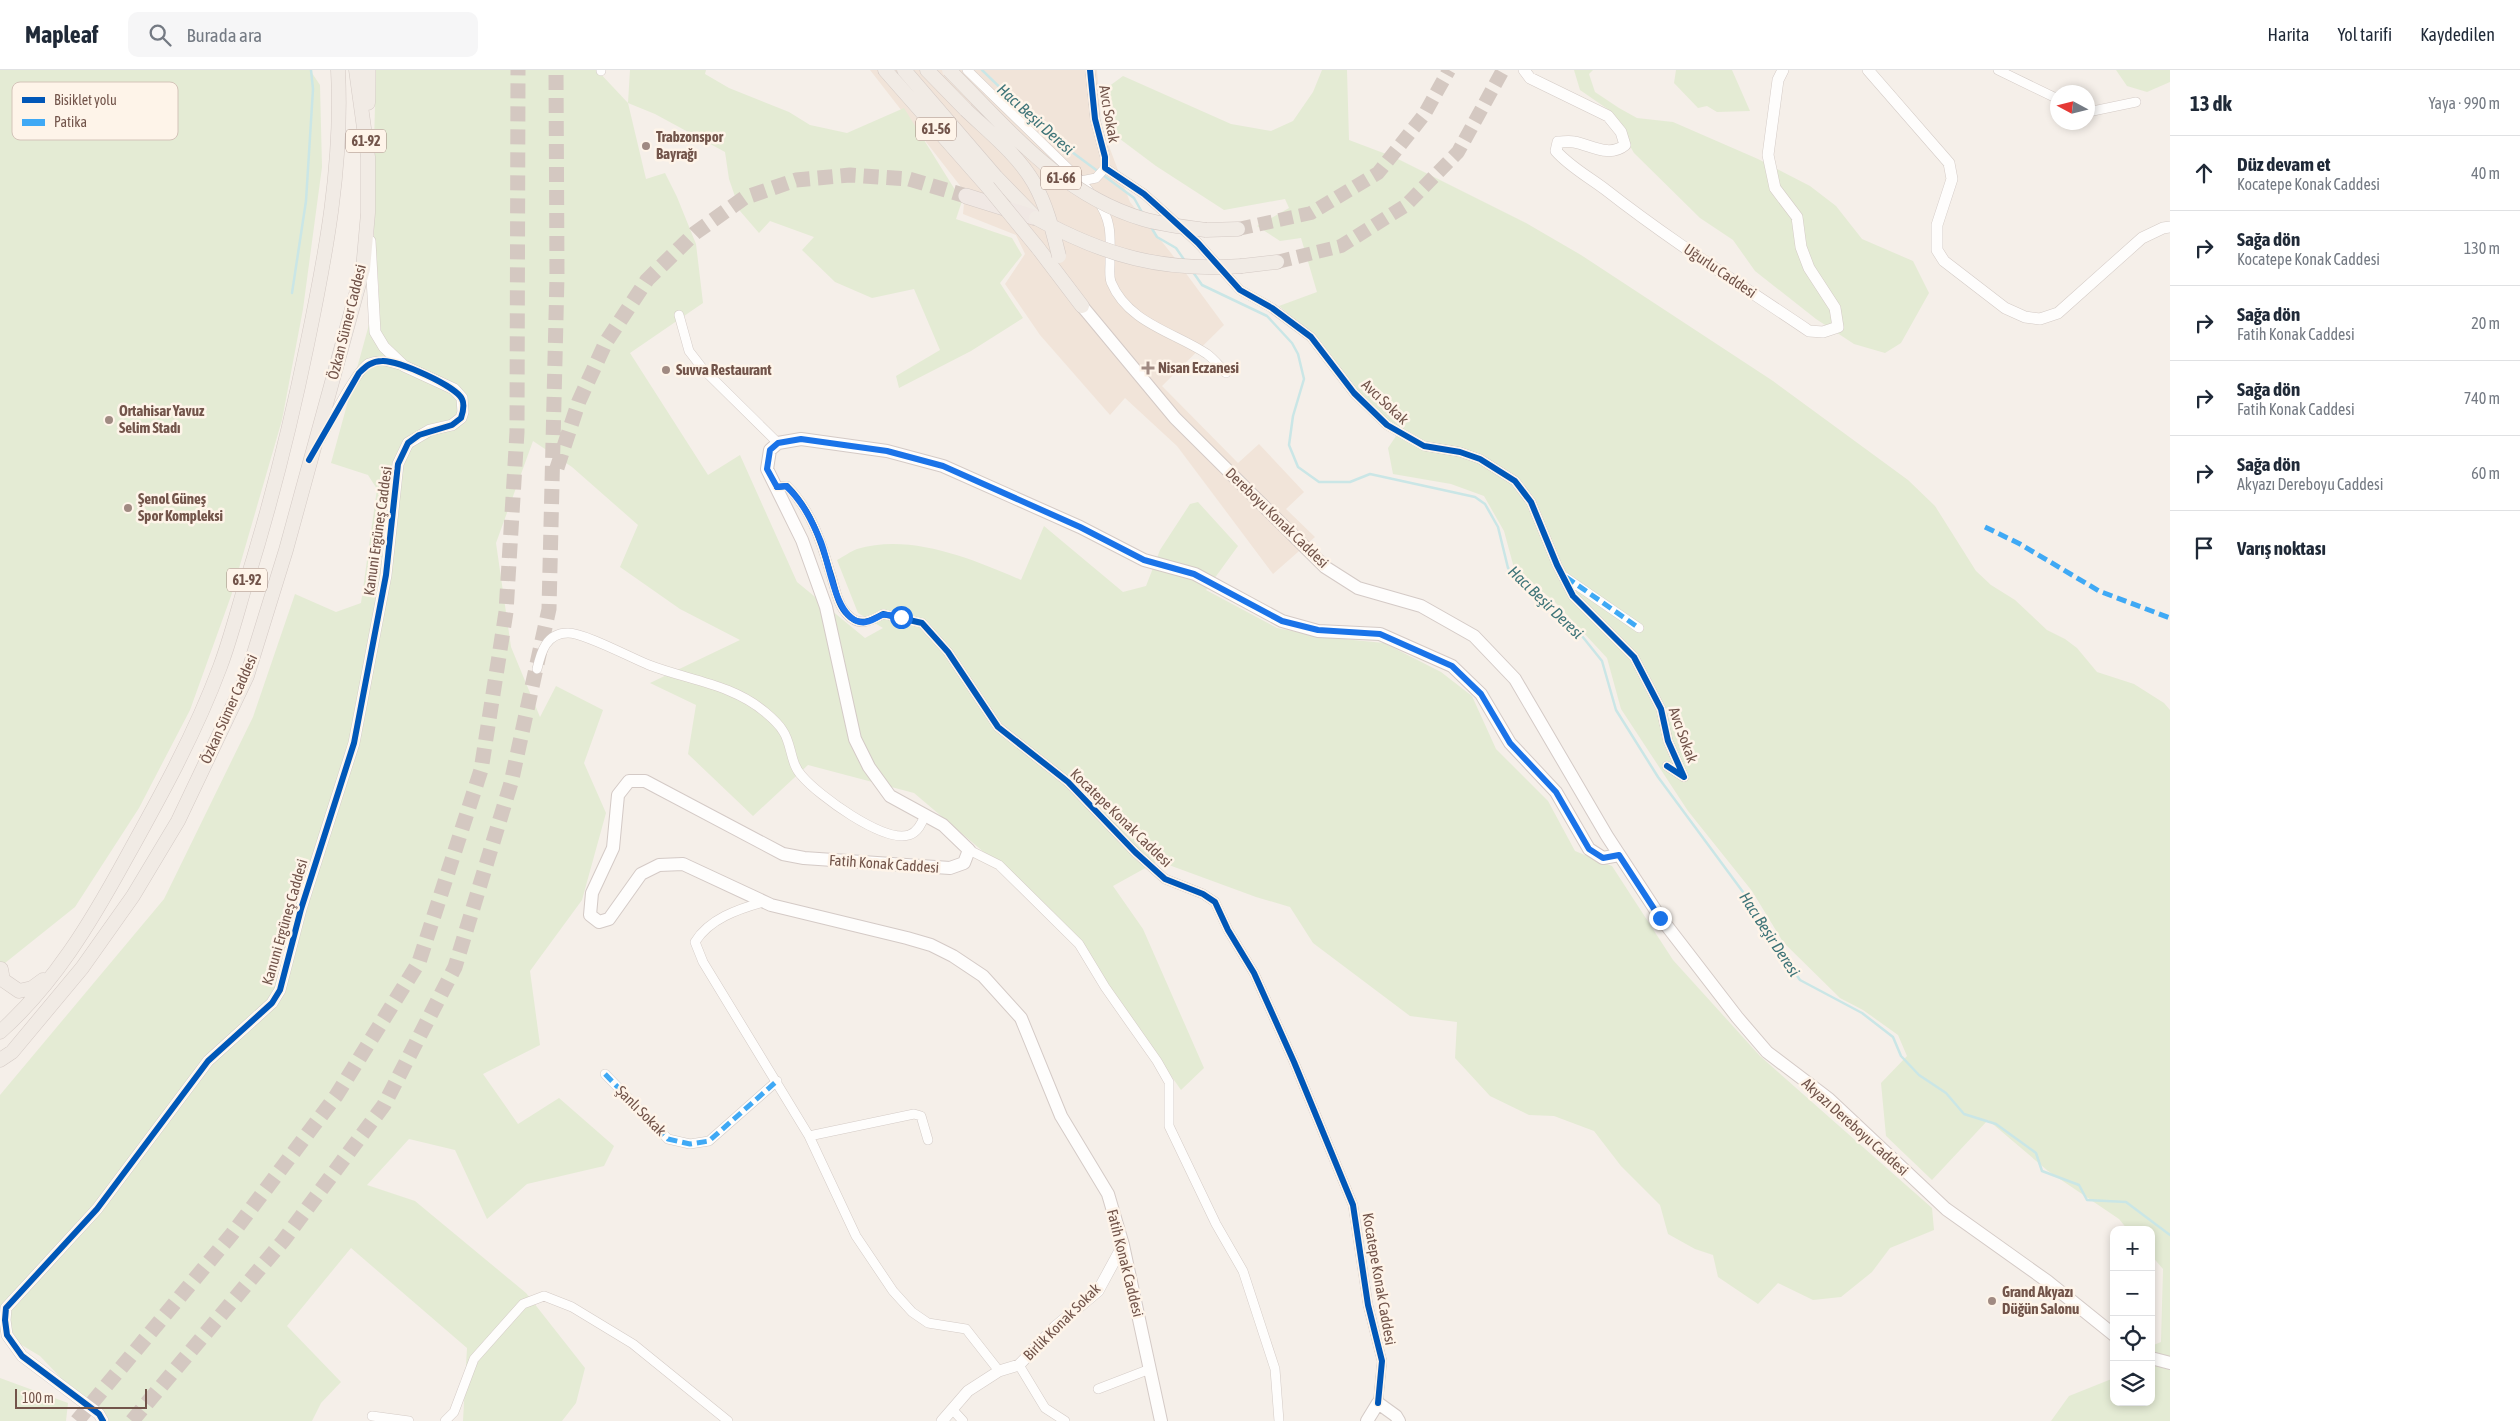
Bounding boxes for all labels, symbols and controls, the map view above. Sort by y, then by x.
search box [128,12,478,57]
text: Mapleaf [25,21,98,48]
icon: search [146,21,174,49]
text: Burada ara [186,24,262,46]
text: Harita [2268,24,2309,45]
text: Yol tarifi [2337,24,2392,45]
text: Kaydedilen [2420,24,2495,45]
water label: Hacı Beşir Deresi [993,80,1078,159]
legend [12,82,178,140]
street label: Avcı Sokak [1096,84,1123,144]
north arrow [2050,85,2095,130]
text: 13 dk [2190,91,2232,115]
text: Bisiklet yolu [54,92,117,108]
text: Yaya · 990 m [2428,94,2500,112]
text: Patika [54,114,87,130]
road number: 61-56 [916,118,956,140]
place label: Trabzonspor Bayrağı [656,128,724,162]
road number: 61-92 [346,129,386,152]
marker: Trabzonspor Bayrağı [640,140,652,152]
text: Düz devam et [2237,153,2331,175]
icon: ahead [2190,159,2218,187]
text: 40 m [2471,164,2500,182]
road number: 61-66 [1041,166,1081,190]
text: Kocatepe Konak Caddesi [2237,175,2380,193]
text: Sağa dön [2237,228,2300,250]
icon: right [2190,234,2218,262]
text: 130 m [2464,239,2500,257]
street label: Uğurlu Caddesi [1681,240,1760,301]
text: Kocatepe Konak Caddesi [2237,250,2380,268]
street label: Özkan Sümer Caddesi [324,262,369,381]
text: Sağa dön [2237,303,2300,325]
icon: right [2190,309,2218,337]
text: 20 m [2471,314,2500,332]
text: Fatih Konak Caddesi [2237,325,2355,343]
place label: Nisan Eczanesi [1158,359,1239,376]
place label: Suvva Restaurant [676,361,772,378]
marker: Nisan Eczanesi [1142,362,1154,374]
marker: Suvva Restaurant [660,364,672,376]
street label: Avcı Sokak [1358,376,1413,428]
text: Sağa dön [2237,378,2300,400]
icon: right [2190,384,2218,412]
text: 740 m [2464,389,2500,407]
text: Fatih Konak Caddesi [2237,400,2355,418]
place label: Ortahisar Yavuz Selim Stadı [119,402,205,436]
marker: Ortahisar Yavuz Selim Stadı [103,414,115,426]
text: Sağa dön [2237,453,2300,475]
icon: right [2190,459,2218,487]
street label: Dereboyu Konak Caddesi [1222,464,1332,571]
text: 60 m [2471,464,2500,482]
street label: Kanuni Ergüneş Caddesi [360,465,395,597]
text: Akyazı Dereboyu Caddesi [2237,475,2383,493]
place label: Şenol Güneş Spor Kompleksi [138,490,223,524]
marker: Şenol Güneş Spor Kompleksi [122,502,134,514]
icon: arrive [2190,534,2218,562]
text: Varış noktası [2237,537,2326,559]
water label: Hacı Beşir Deresi [1504,562,1587,643]
road number: 61-92 [227,568,267,592]
route start [890,606,913,629]
street label: Özkan Sümer Caddesi [197,651,260,766]
street label: Avcı Sokak [1666,705,1702,765]
street label: Kocatepe Konak Caddesi [1067,765,1175,870]
street label: Fatih Konak Caddesi [828,851,940,876]
street label: Kanuni Ergüneş Caddesi [258,857,311,987]
water label: Hacı Beşir Deresi [1735,889,1804,980]
route end [1649,907,1672,930]
street label: Akyazı Dereboyu Caddesi [1799,1074,1912,1179]
street label: Şanlı Sokak [613,1082,670,1139]
street label: Fatih Konak Caddesi [1104,1207,1147,1318]
street label: Kocatepe Konak Caddesi [1359,1211,1400,1346]
map controls [2110,1226,2155,1406]
button: + [2110,1226,2155,1271]
button: − [2110,1271,2155,1316]
street label: Birlik Konak Sokak [1020,1279,1104,1364]
place label: Grand Akyazı Düğün Salonu [2002,1283,2079,1317]
marker: Grand Akyazı Düğün Salonu [1986,1295,1998,1307]
button: locate [2110,1316,2155,1361]
button: layers [2110,1361,2155,1406]
scale bar [15,1386,148,1409]
text: 100 m [22,1390,54,1406]

